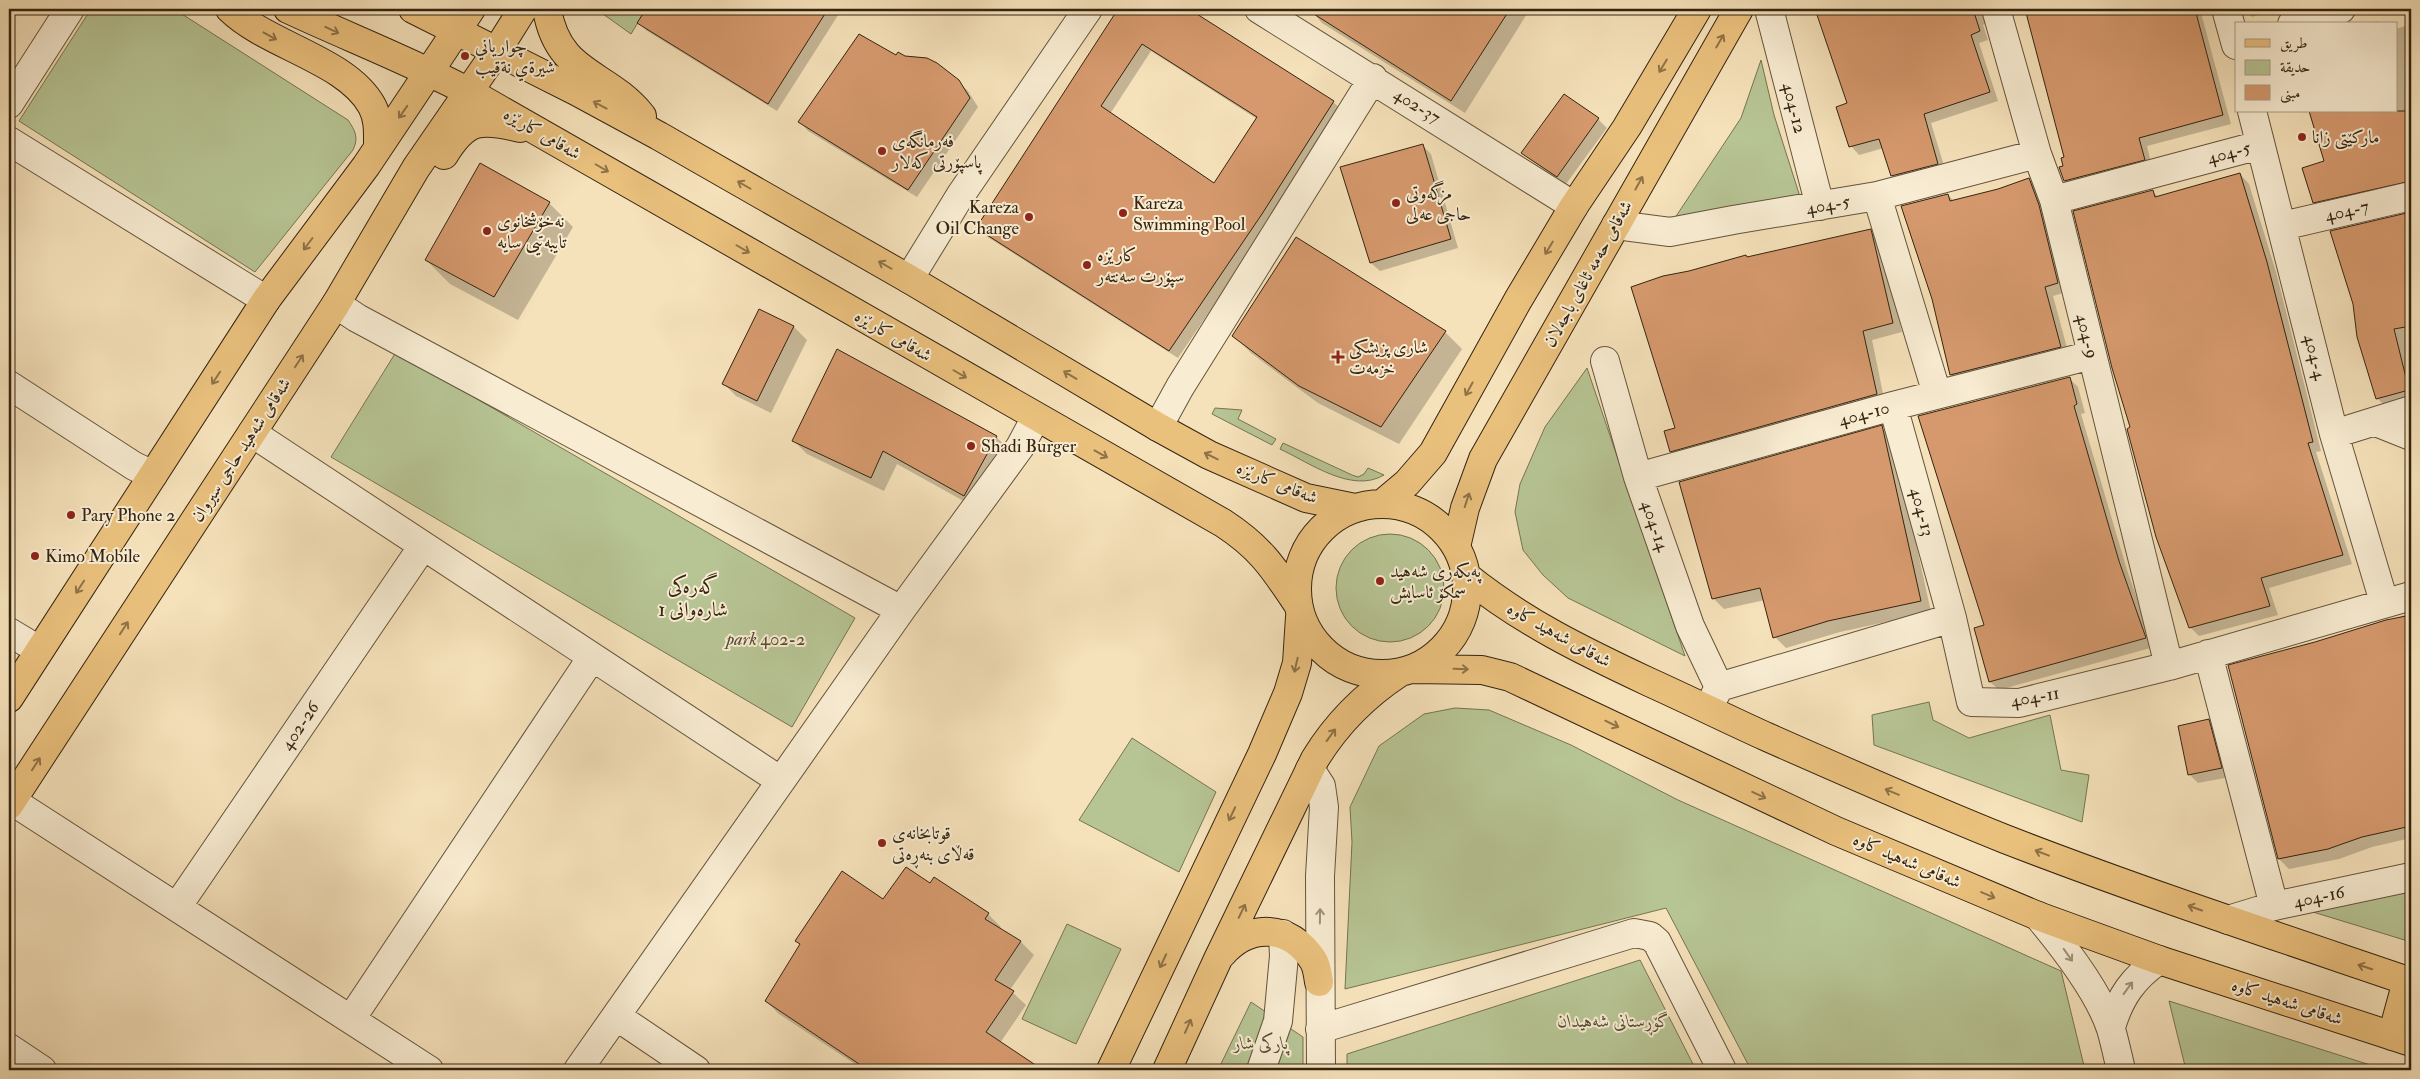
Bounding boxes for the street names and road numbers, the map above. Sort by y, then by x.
street label: 404-12 [1777,80,1811,136]
street label: 402-37 [1389,83,1445,129]
street label: شەقامی کارێزە [499,103,585,165]
street label: 404-5 [2205,136,2253,170]
street label: 404-5 [1804,190,1852,220]
street label: 404-7 [2323,195,2371,227]
street label: شەقامی حەمە ئاغای باجەلان [1538,196,1638,352]
street label: شەقامی کارێزە [850,305,936,367]
street label: 404-9 [2070,311,2104,361]
street label: 404-4 [2298,332,2332,383]
street label: شەقامی شەهید حاجی سیروان [186,373,296,527]
street label: 404-10 [1836,396,1892,432]
street label: شەقامی کارێزە [1233,456,1321,510]
street label: 404-13 [1904,485,1940,539]
street label: 404-14 [1636,498,1675,556]
street label: شەقامی شەهید کاوە [1503,597,1615,673]
street label: 404-11 [2009,681,2061,713]
street label: 402-26 [275,696,325,755]
street label: شەقامی شەهید کاوە [1849,828,1965,894]
street label: 404-16 [2291,880,2348,914]
street label: شەقامی شەهید کاوە [2229,973,2345,1031]

